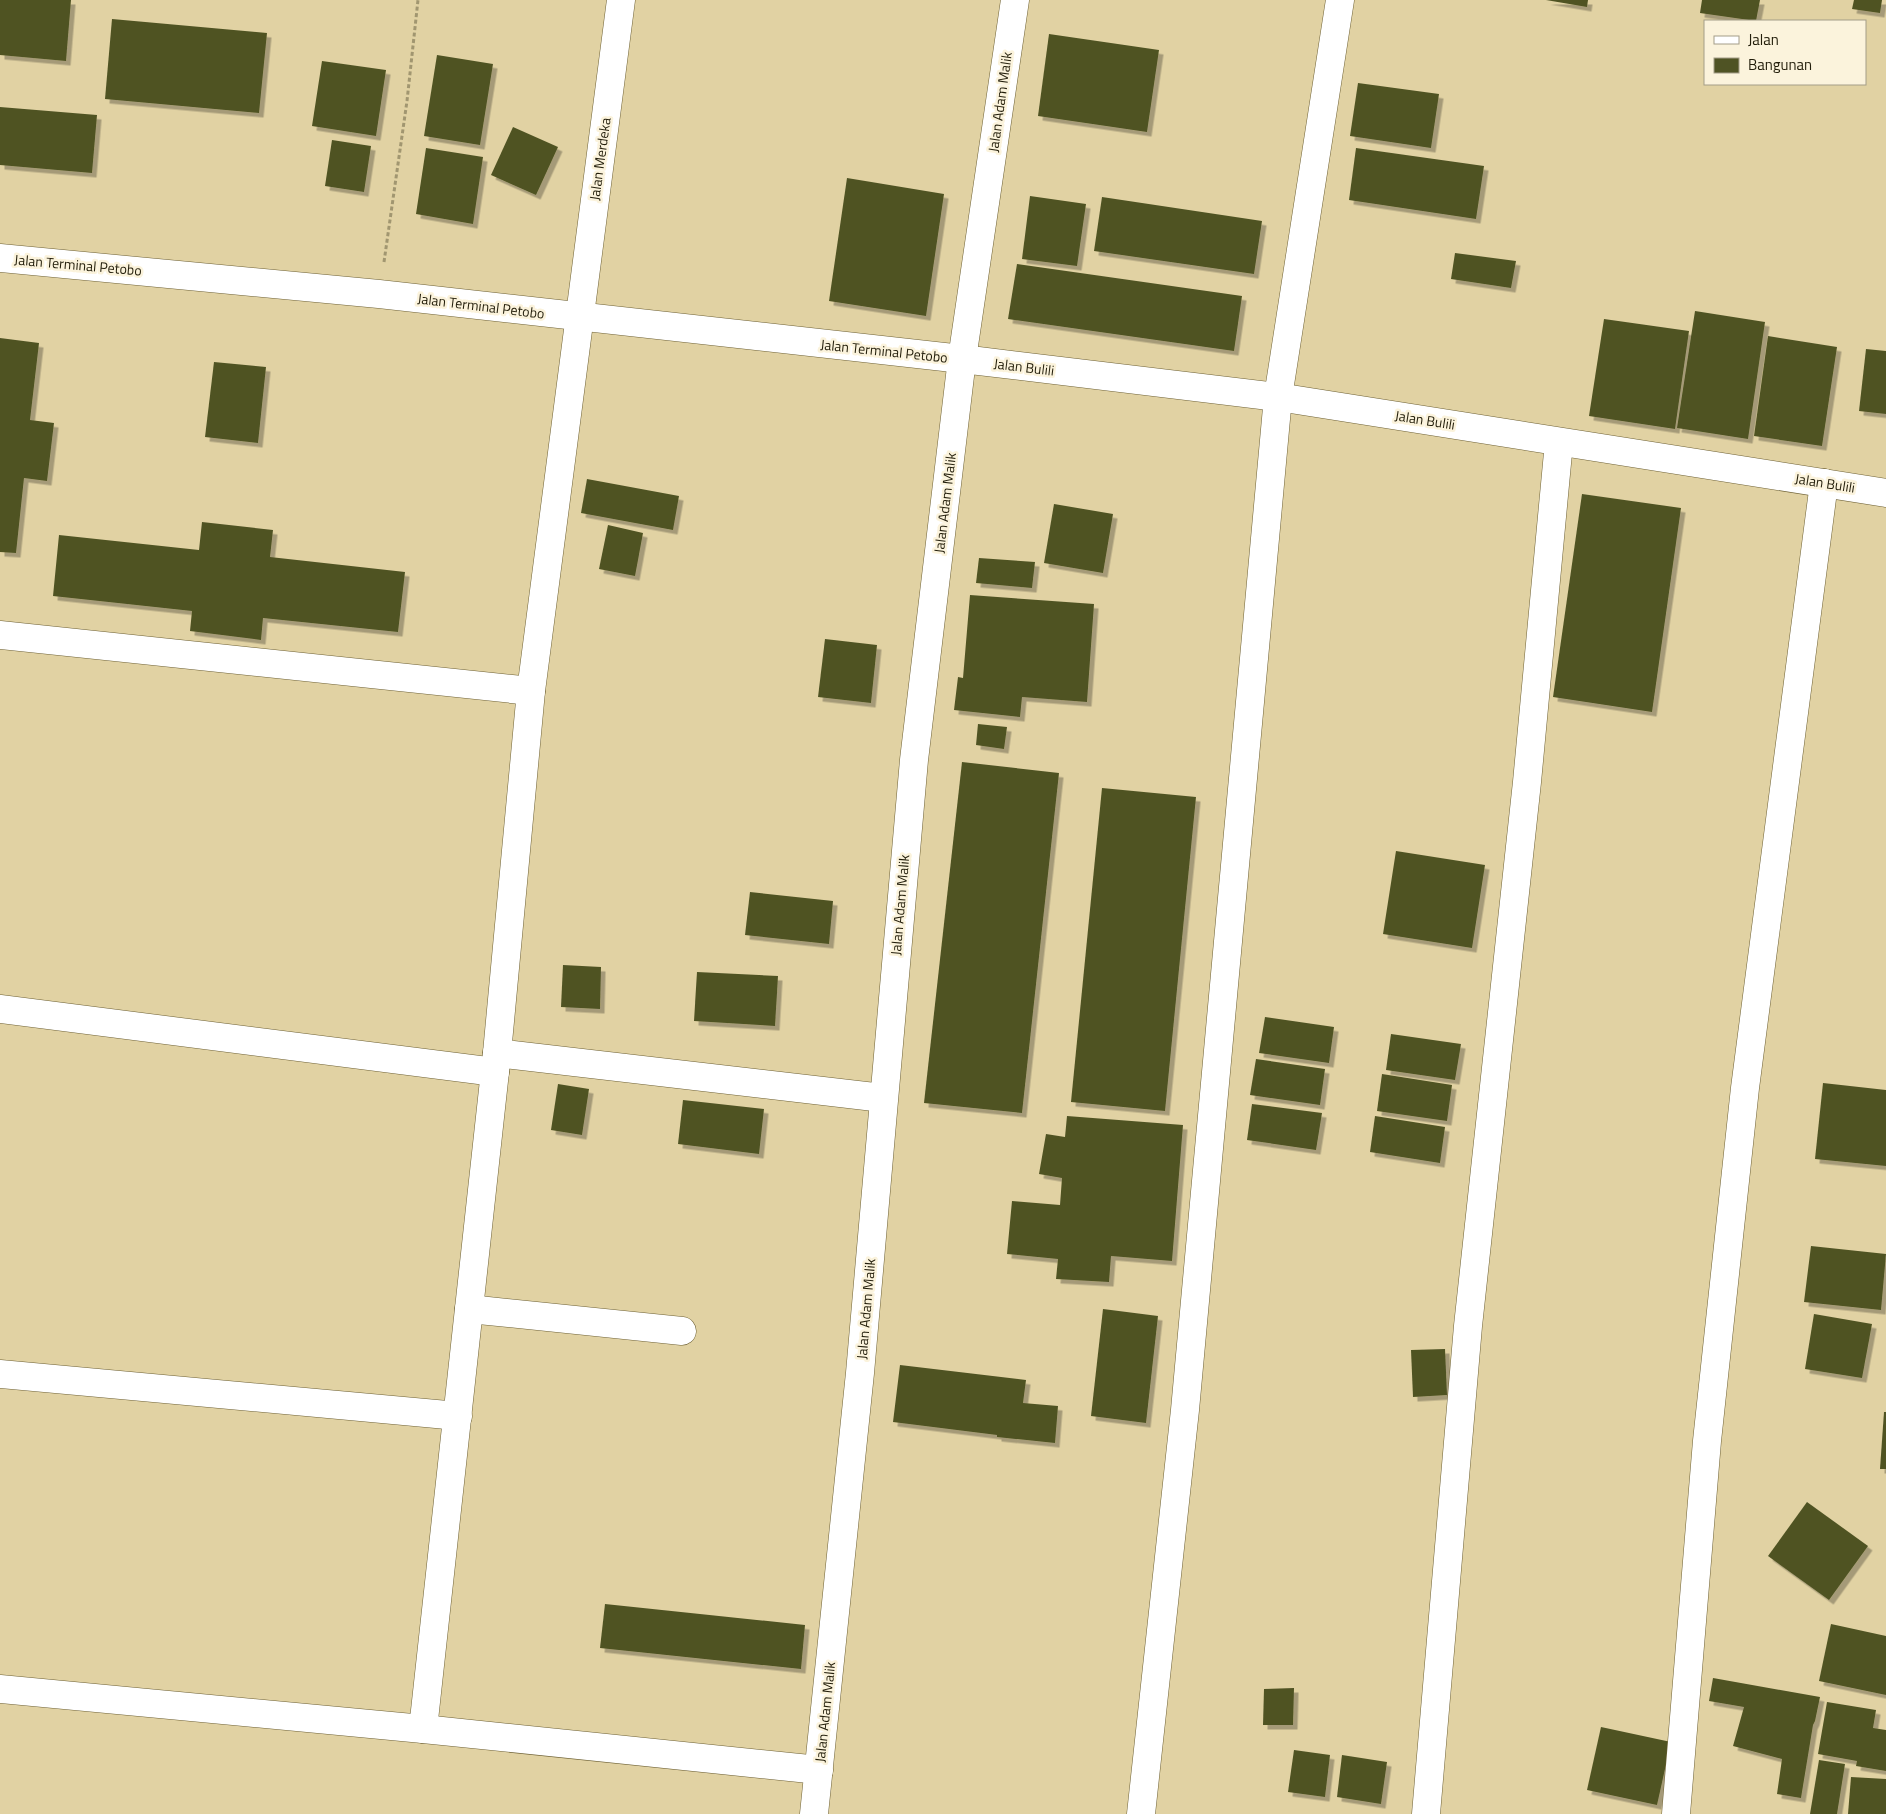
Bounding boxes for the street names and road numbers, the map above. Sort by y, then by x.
street label: Jalan Adam Malik [982,50,1017,153]
street label: Jalan Merdeka [583,116,616,202]
street label: Jalan Terminal Petobo [13,248,143,281]
street label: Jalan Terminal Petobo [416,287,546,324]
street label: Jalan Terminal Petobo [819,333,949,368]
street label: Jalan Bulili [993,352,1055,381]
street label: Jalan Bulili [1394,404,1457,435]
street label: Jalan Adam Malik [928,451,961,554]
street label: Jalan Bulili [1794,467,1857,498]
street label: Jalan Adam Malik [885,853,914,956]
street label: Jalan Adam Malik [851,1257,880,1360]
street label: Jalan Adam Malik [809,1660,840,1763]

